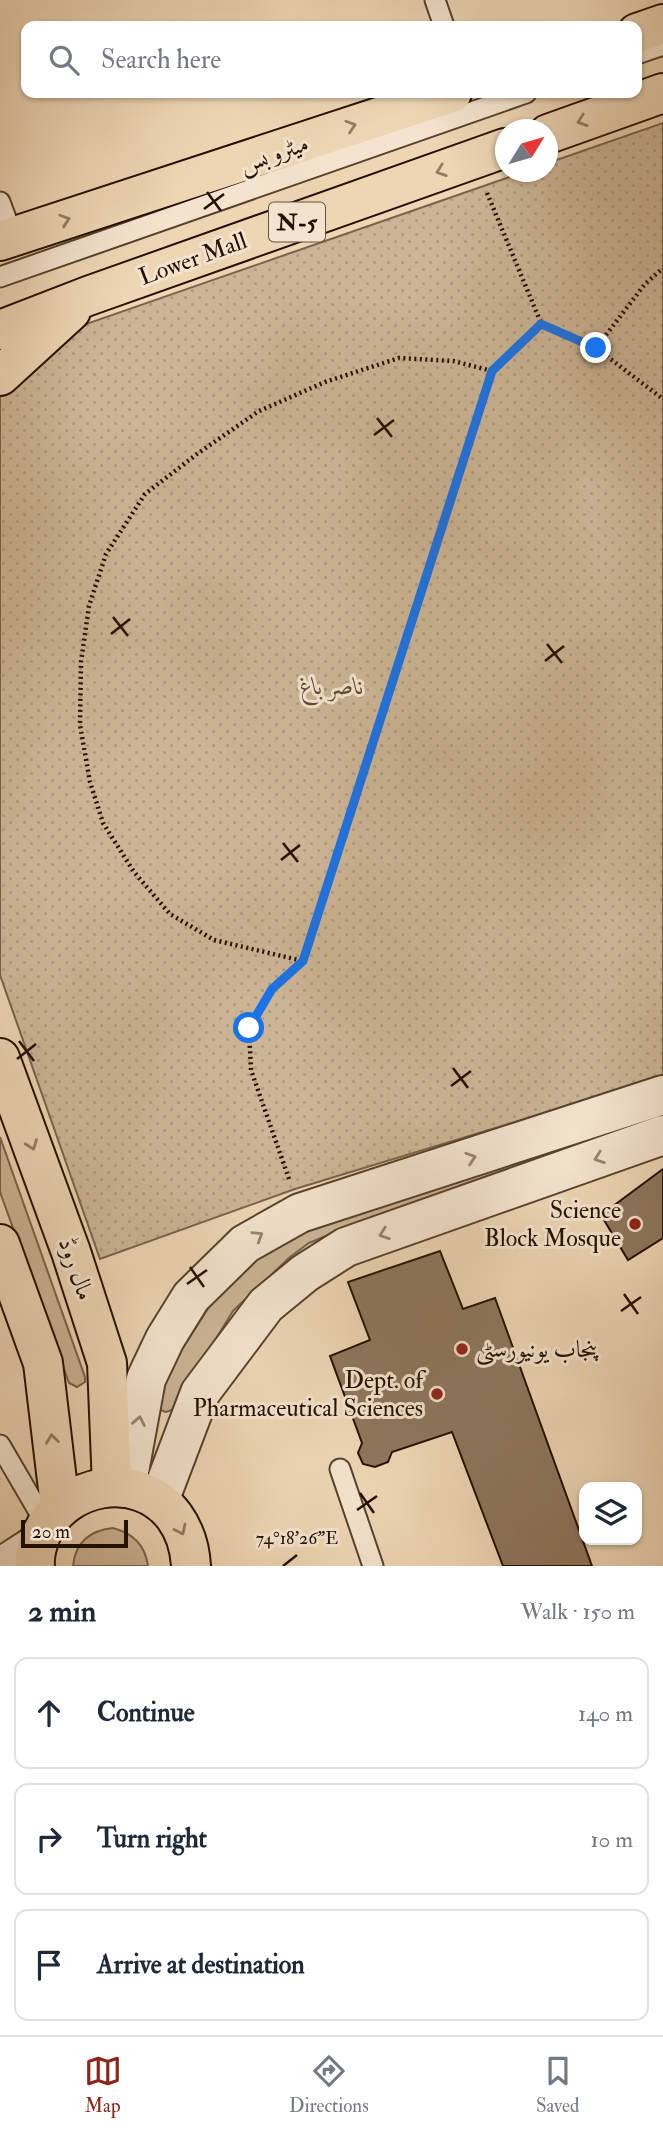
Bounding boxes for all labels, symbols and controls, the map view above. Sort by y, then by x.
search box [21,21,642,98]
icon: search [45,41,83,79]
text: Search here [101,44,221,76]
one-way arrow [577,113,589,127]
north arrow [495,119,558,182]
one-way arrow [344,120,356,134]
street label: میٹرو بس [235,128,313,180]
one-way arrow [436,163,448,177]
road number: N-5 [269,202,325,242]
one-way arrow [58,213,70,228]
street label: Lower Mall [135,225,251,293]
route end [580,332,611,363]
park label: ناصر باغ [300,671,364,706]
route start [233,1012,264,1043]
one-way arrow [24,1139,38,1151]
one-way arrow [593,1150,605,1164]
one-way arrow [465,1151,477,1166]
place label: Science Block Mosque [484,1195,621,1254]
marker: Science Block Mosque [627,1216,643,1232]
one-way arrow [379,1226,391,1240]
one-way arrow [251,1231,264,1244]
street label: مال روڈ [51,1234,101,1304]
place label: پنجاب یونیورسٹی [476,1334,600,1366]
marker: پنجاب یونیورسٹی [454,1341,470,1357]
place label: Dept. of Pharmaceutical Sciences [193,1365,426,1424]
marker: Dept. of Pharmaceutical Sciences [429,1386,445,1402]
one-way arrow [130,1415,145,1427]
one-way arrow [45,1433,60,1444]
map controls [579,1482,642,1545]
button: layers [579,1482,642,1545]
scale bar [21,1517,128,1549]
text: 20 m [32,1520,70,1544]
one-way arrow [173,1523,187,1535]
text: 74°18'26"E [256,1527,338,1550]
text: 2 min [28,1593,96,1630]
text: Walk · 150 m [521,1597,635,1626]
icon: ahead [30,1694,68,1732]
text: Continue [97,1697,195,1729]
text: 140 m [578,1699,633,1728]
icon: right [30,1820,68,1858]
text: Turn right [97,1823,207,1855]
text: 10 m [590,1825,633,1854]
icon: arrive [30,1946,68,1984]
text: Arrive at destination [97,1949,305,1981]
tab: Map [84,2052,122,2118]
tab: Directions [289,2052,369,2118]
tab: Saved [536,2052,579,2118]

